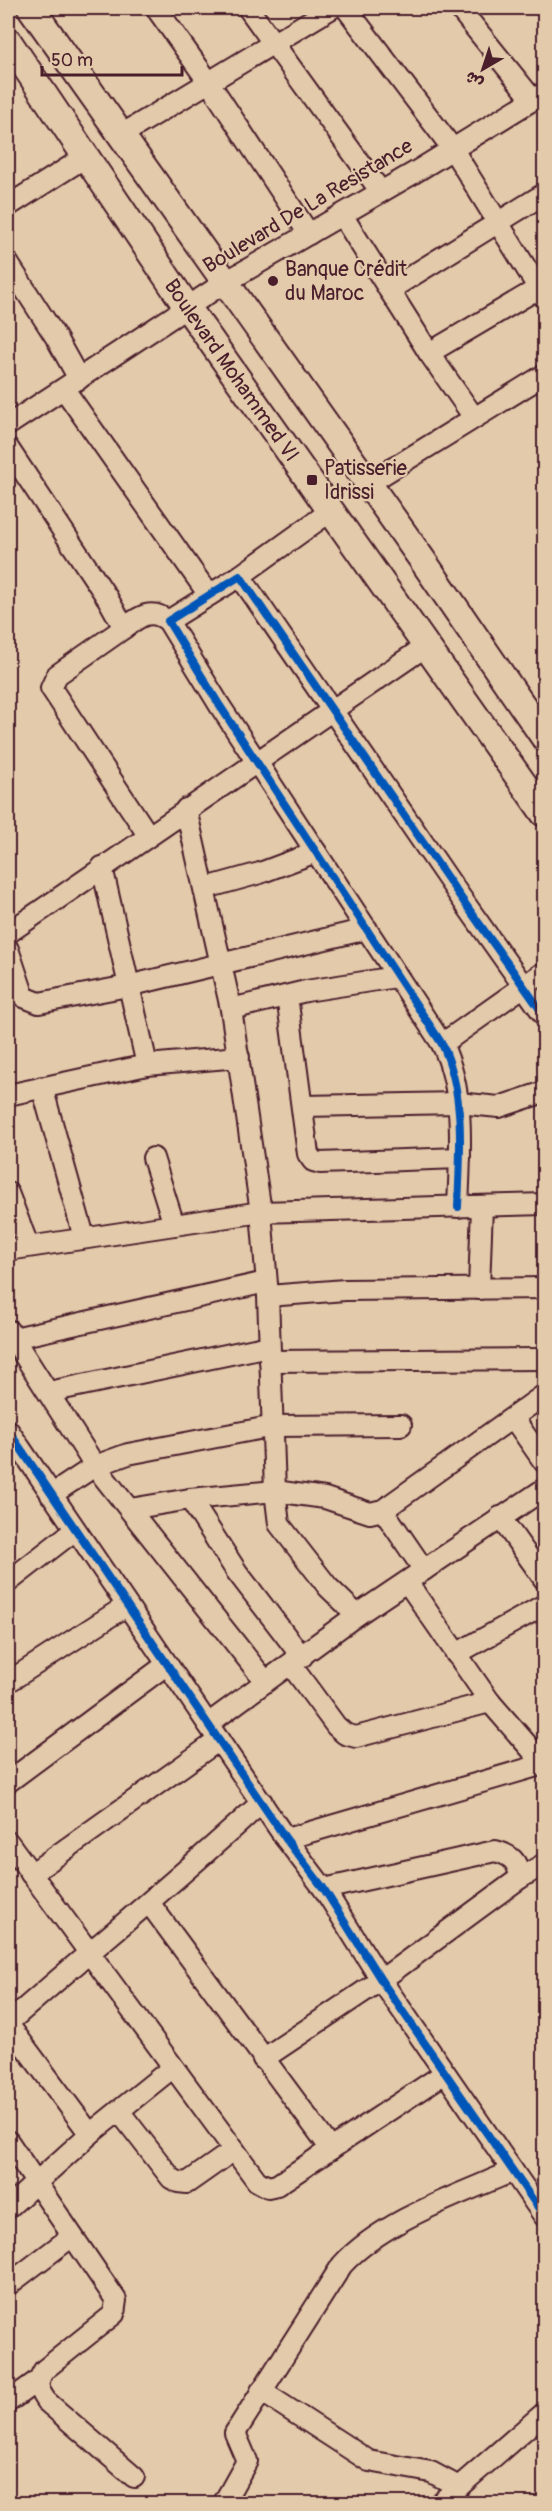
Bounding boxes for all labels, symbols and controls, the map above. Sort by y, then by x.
scale bar [42,39,182,77]
north arrow [453,39,513,99]
text: 50 m [51,49,93,72]
text: ش [461,67,487,93]
street label: Boulevard De La Resistance [198,132,418,279]
place label: Banque Crédit du Maroc [285,256,408,307]
street label: Boulevard Mohammed VI [158,273,305,467]
marker: Banque Crédit du Maroc [266,274,280,288]
place label: Patisserie Idrissi [324,455,407,506]
marker: Patisserie Idrissi [305,473,319,487]

